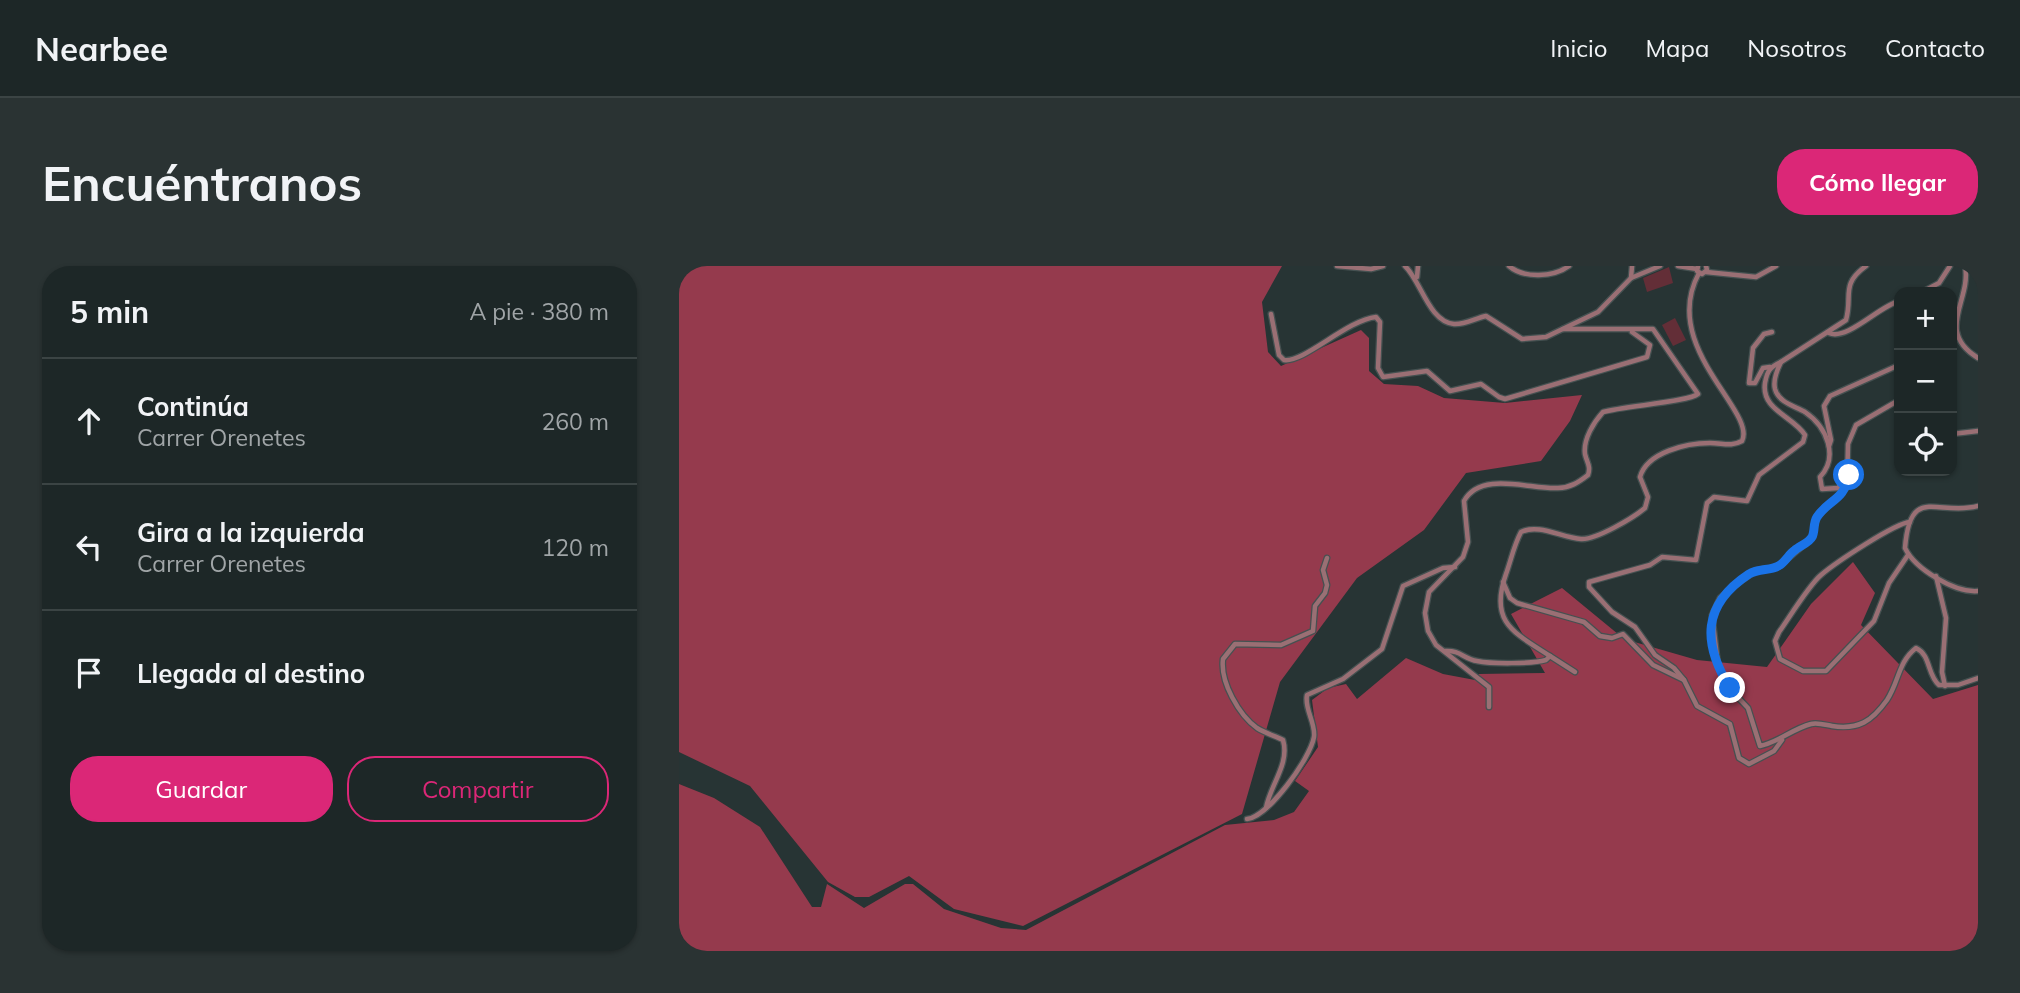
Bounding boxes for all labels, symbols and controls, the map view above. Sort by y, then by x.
text: Nearbee [35,28,168,69]
text: Inicio [1550,33,1607,63]
text: Mapa [1645,33,1709,63]
text: Nosotros [1747,33,1847,63]
text: Contacto [1885,33,1985,63]
button: Cómo llegar [1777,149,1978,215]
text: Encuéntranos [42,152,362,213]
map controls [1894,287,1957,476]
button: + [1894,287,1957,350]
text: 5 min [70,293,149,331]
text: A pie · 380 m [469,297,609,326]
button: − [1894,350,1957,413]
text: Continúa [137,390,249,423]
icon: ahead [70,402,108,440]
text: 260 m [541,407,609,436]
button: locate [1894,413,1957,476]
text: Carrer Orenetes [137,423,306,452]
route start [1833,459,1864,490]
text: Gira a la izquierda [137,516,365,549]
icon: left [70,528,108,566]
text: 120 m [541,533,609,562]
text: Carrer Orenetes [137,549,306,578]
icon: arrive [70,654,108,692]
text: Llegada al destino [137,657,365,690]
route end [1714,672,1745,703]
button: Guardar [70,756,333,822]
button: Compartir [347,756,609,822]

